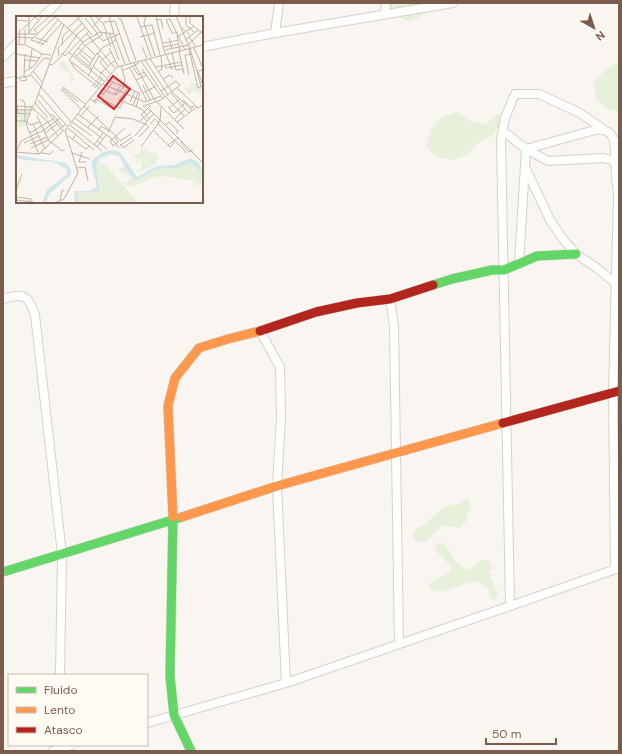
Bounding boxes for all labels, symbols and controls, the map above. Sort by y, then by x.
north arrow [574,8,614,48]
inset map [16,16,203,203]
text: N [593,28,608,44]
legend [8,674,148,746]
text: Fluido [44,682,78,698]
text: Lento [44,702,75,718]
scale bar [486,720,556,746]
text: Atasco [44,722,83,738]
text: 50 m [492,726,521,742]

